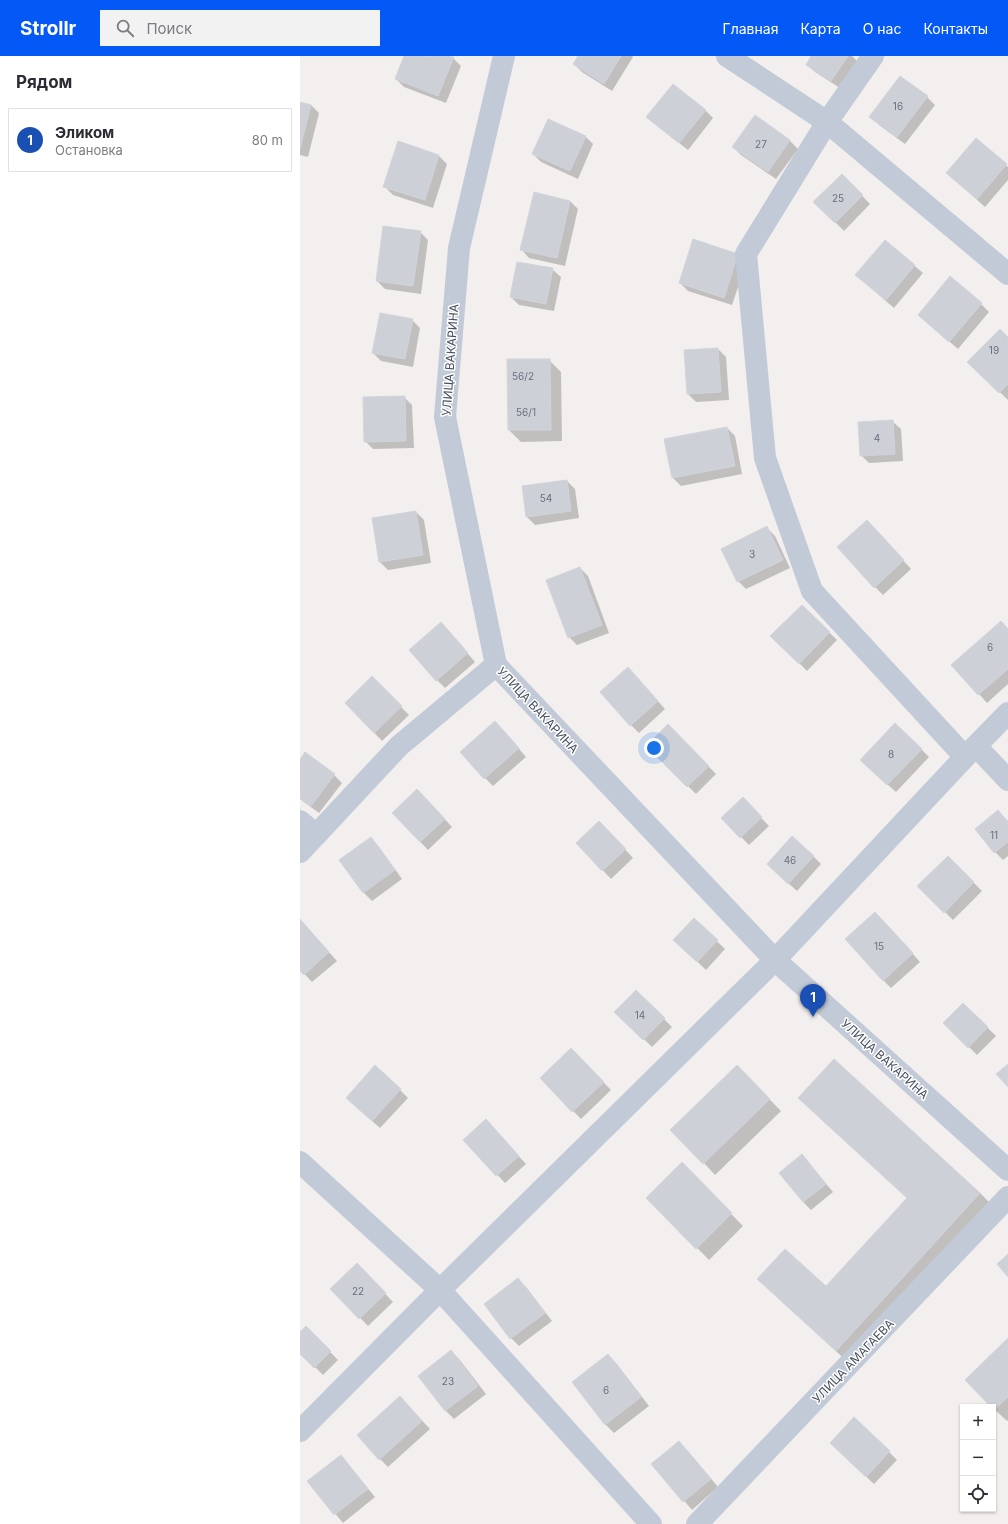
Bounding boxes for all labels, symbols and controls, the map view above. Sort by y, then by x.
search box [100,10,380,46]
text: Strollr [20,17,76,40]
icon: search [114,17,136,39]
text: Поиск [146,19,192,38]
text: Главная [723,20,778,37]
text: Карта [800,20,841,37]
text: О нас [863,20,901,37]
text: Контакты [923,20,988,37]
text: Рядом [16,72,72,92]
house number: 16 [893,100,903,112]
text: Эликом [55,123,114,142]
text: 1 [27,132,33,148]
text: 80 m [252,132,283,148]
house number: 27 [755,138,767,150]
text: Остановка [55,142,123,158]
house number: 25 [832,192,844,204]
street label: УЛИЦА ВАКАРИНА [439,303,461,417]
house number: 19 [989,344,999,356]
house number: 56/2 [512,370,534,382]
house number: 56/1 [516,406,536,418]
house number: 4 [874,432,880,444]
house number: 54 [540,492,552,504]
house number: 3 [749,548,755,560]
house number: 6 [987,641,993,653]
street label: УЛИЦА ВАКАРИНА [494,664,582,756]
your location [644,738,664,758]
house number: 8 [888,748,894,760]
house number: 11 [990,829,998,841]
house number: 46 [784,854,796,866]
house number: 15 [874,940,884,952]
pin: 1 [800,984,826,1017]
house number: 14 [635,1009,645,1021]
street label: УЛИЦА ВАКАРИНА [838,1016,932,1102]
house number: 22 [352,1285,364,1297]
street label: УЛИЦА АМАГАЕВА [809,1316,897,1406]
house number: 23 [442,1375,454,1387]
house number: 6 [603,1384,609,1396]
map controls [960,1404,996,1512]
button: + [960,1404,996,1440]
button: − [960,1440,996,1476]
button: locate [960,1476,996,1512]

